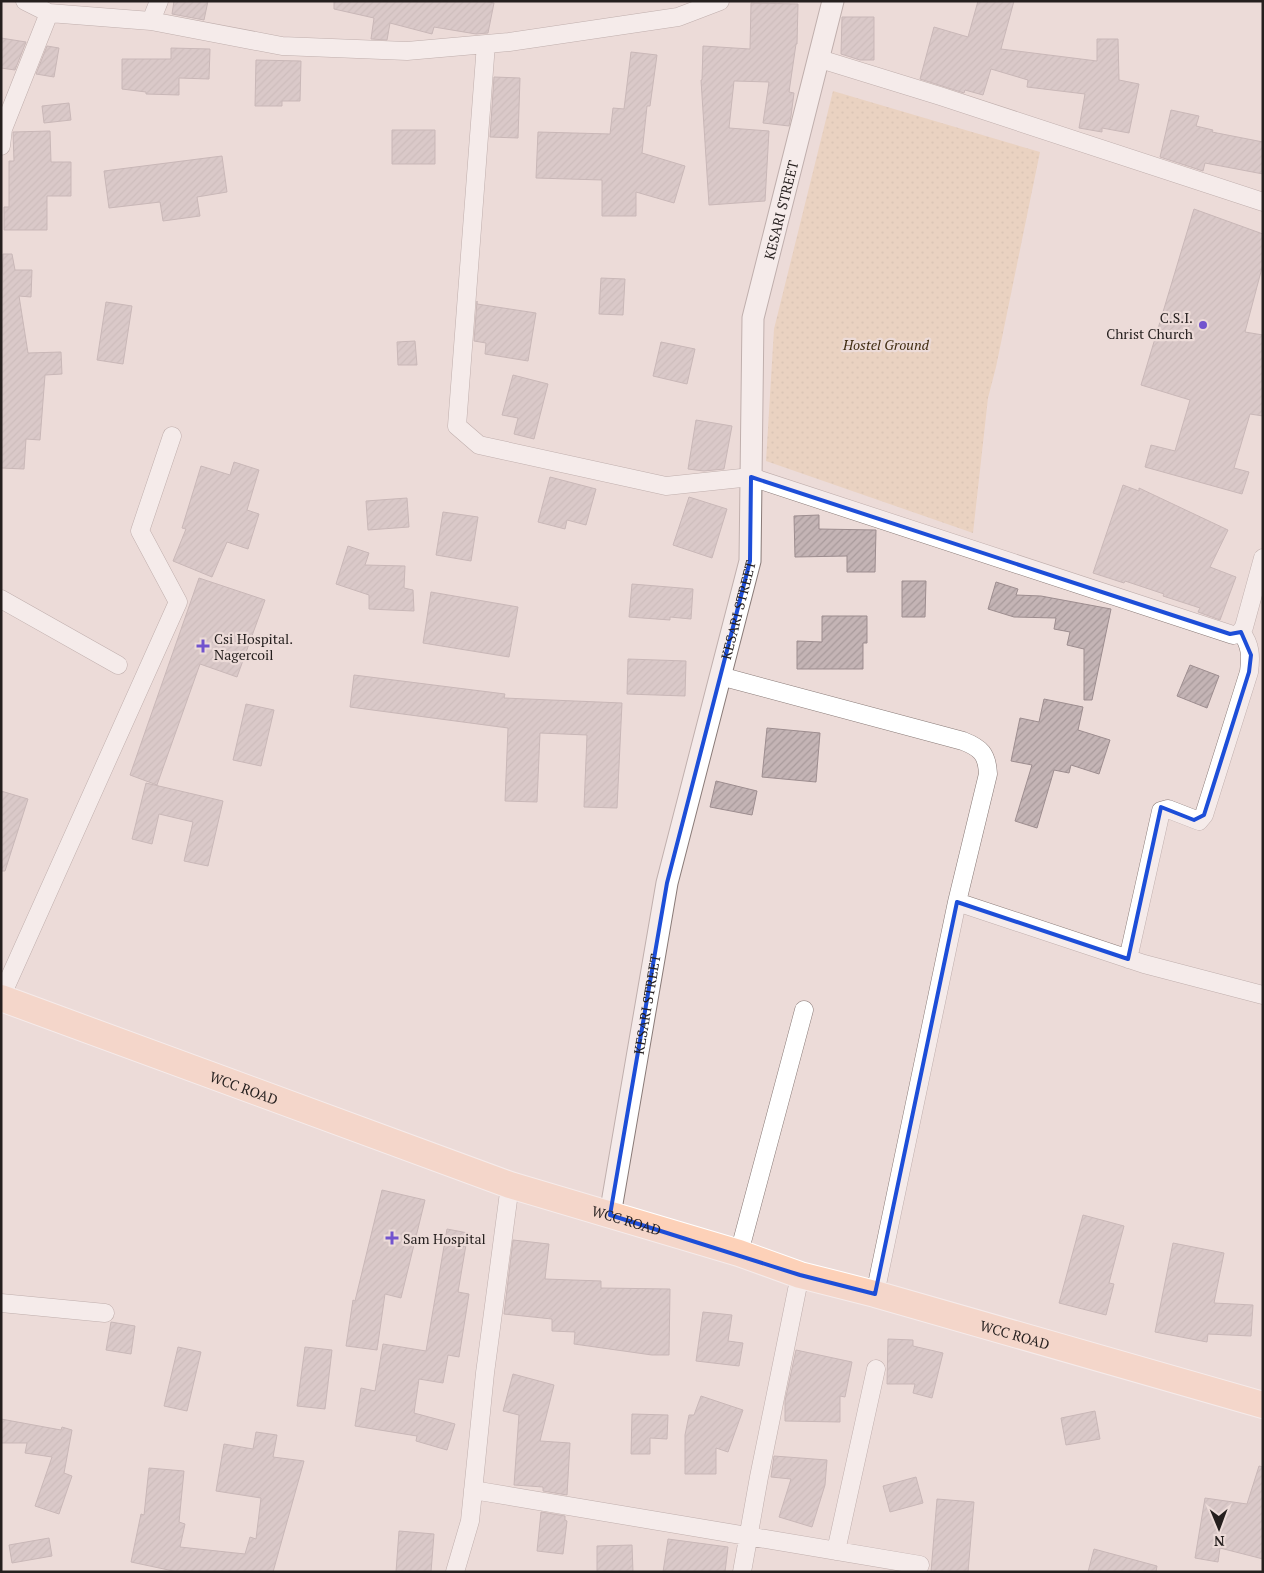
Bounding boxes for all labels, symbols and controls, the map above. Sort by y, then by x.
street label: KESARI STREET [759,158,802,261]
place label: C.S.I. Christ Church [1106,308,1193,343]
marker: C.S.I. Christ Church [1197,319,1209,331]
park label: Hostel Ground [842,335,930,354]
street label: KESARI STREET [716,558,759,661]
place label: Csi Hospital. Nagercoil [214,629,293,664]
marker: Csi Hospital. Nagercoil [196,639,210,653]
street label: KESARI STREET [628,952,664,1056]
street label: WCC ROAD [207,1066,281,1109]
street label: WCC ROAD [590,1200,664,1239]
place label: Sam Hospital [403,1229,486,1248]
marker: Sam Hospital [385,1231,399,1245]
street label: WCC ROAD [978,1315,1052,1353]
north arrow [1194,1503,1244,1553]
text: N [1213,1532,1225,1551]

